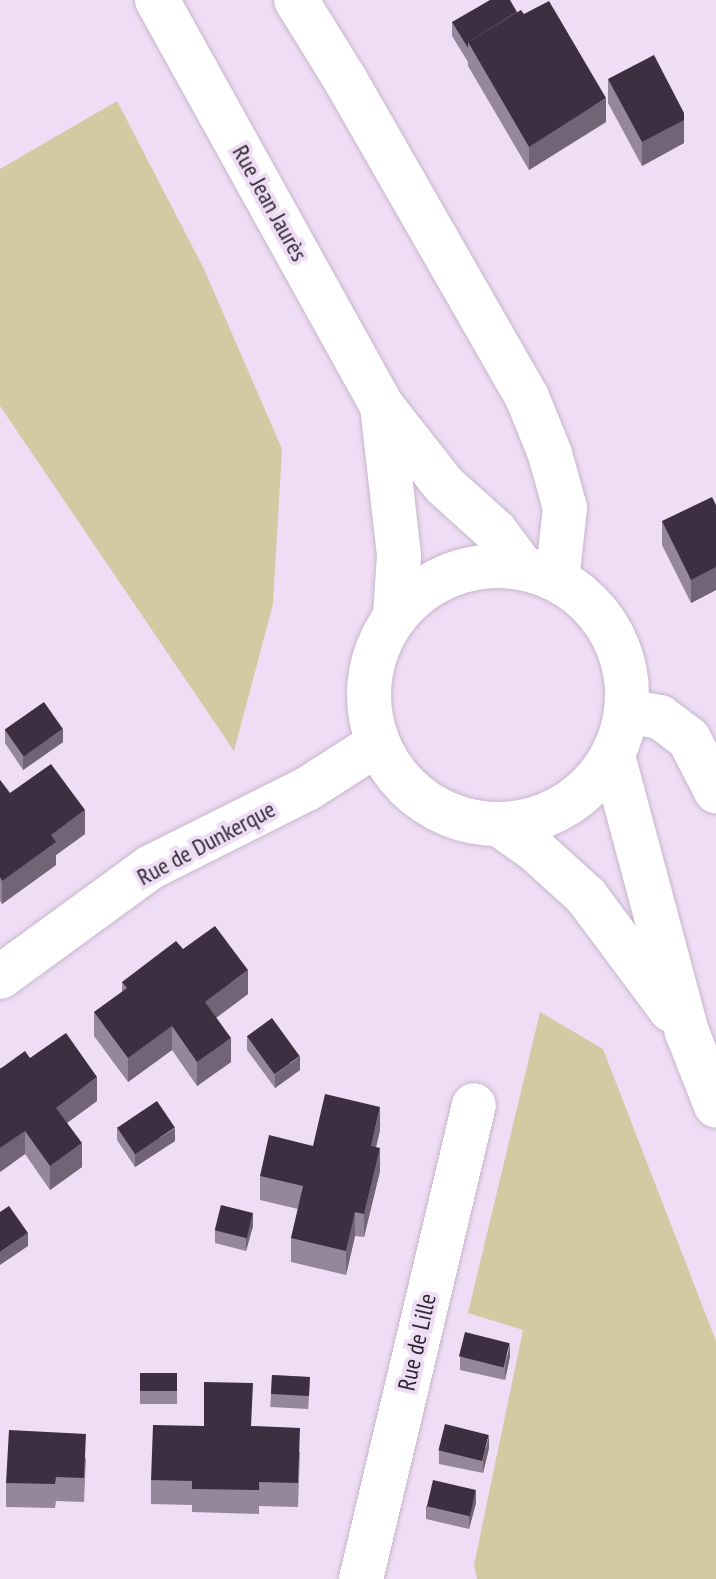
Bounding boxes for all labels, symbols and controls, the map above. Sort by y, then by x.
street label: Rue Jean Jaurès [226,140,314,266]
street label: Rue de Dunkerque [132,795,280,891]
street label: Rue de Lille [392,1291,442,1393]

